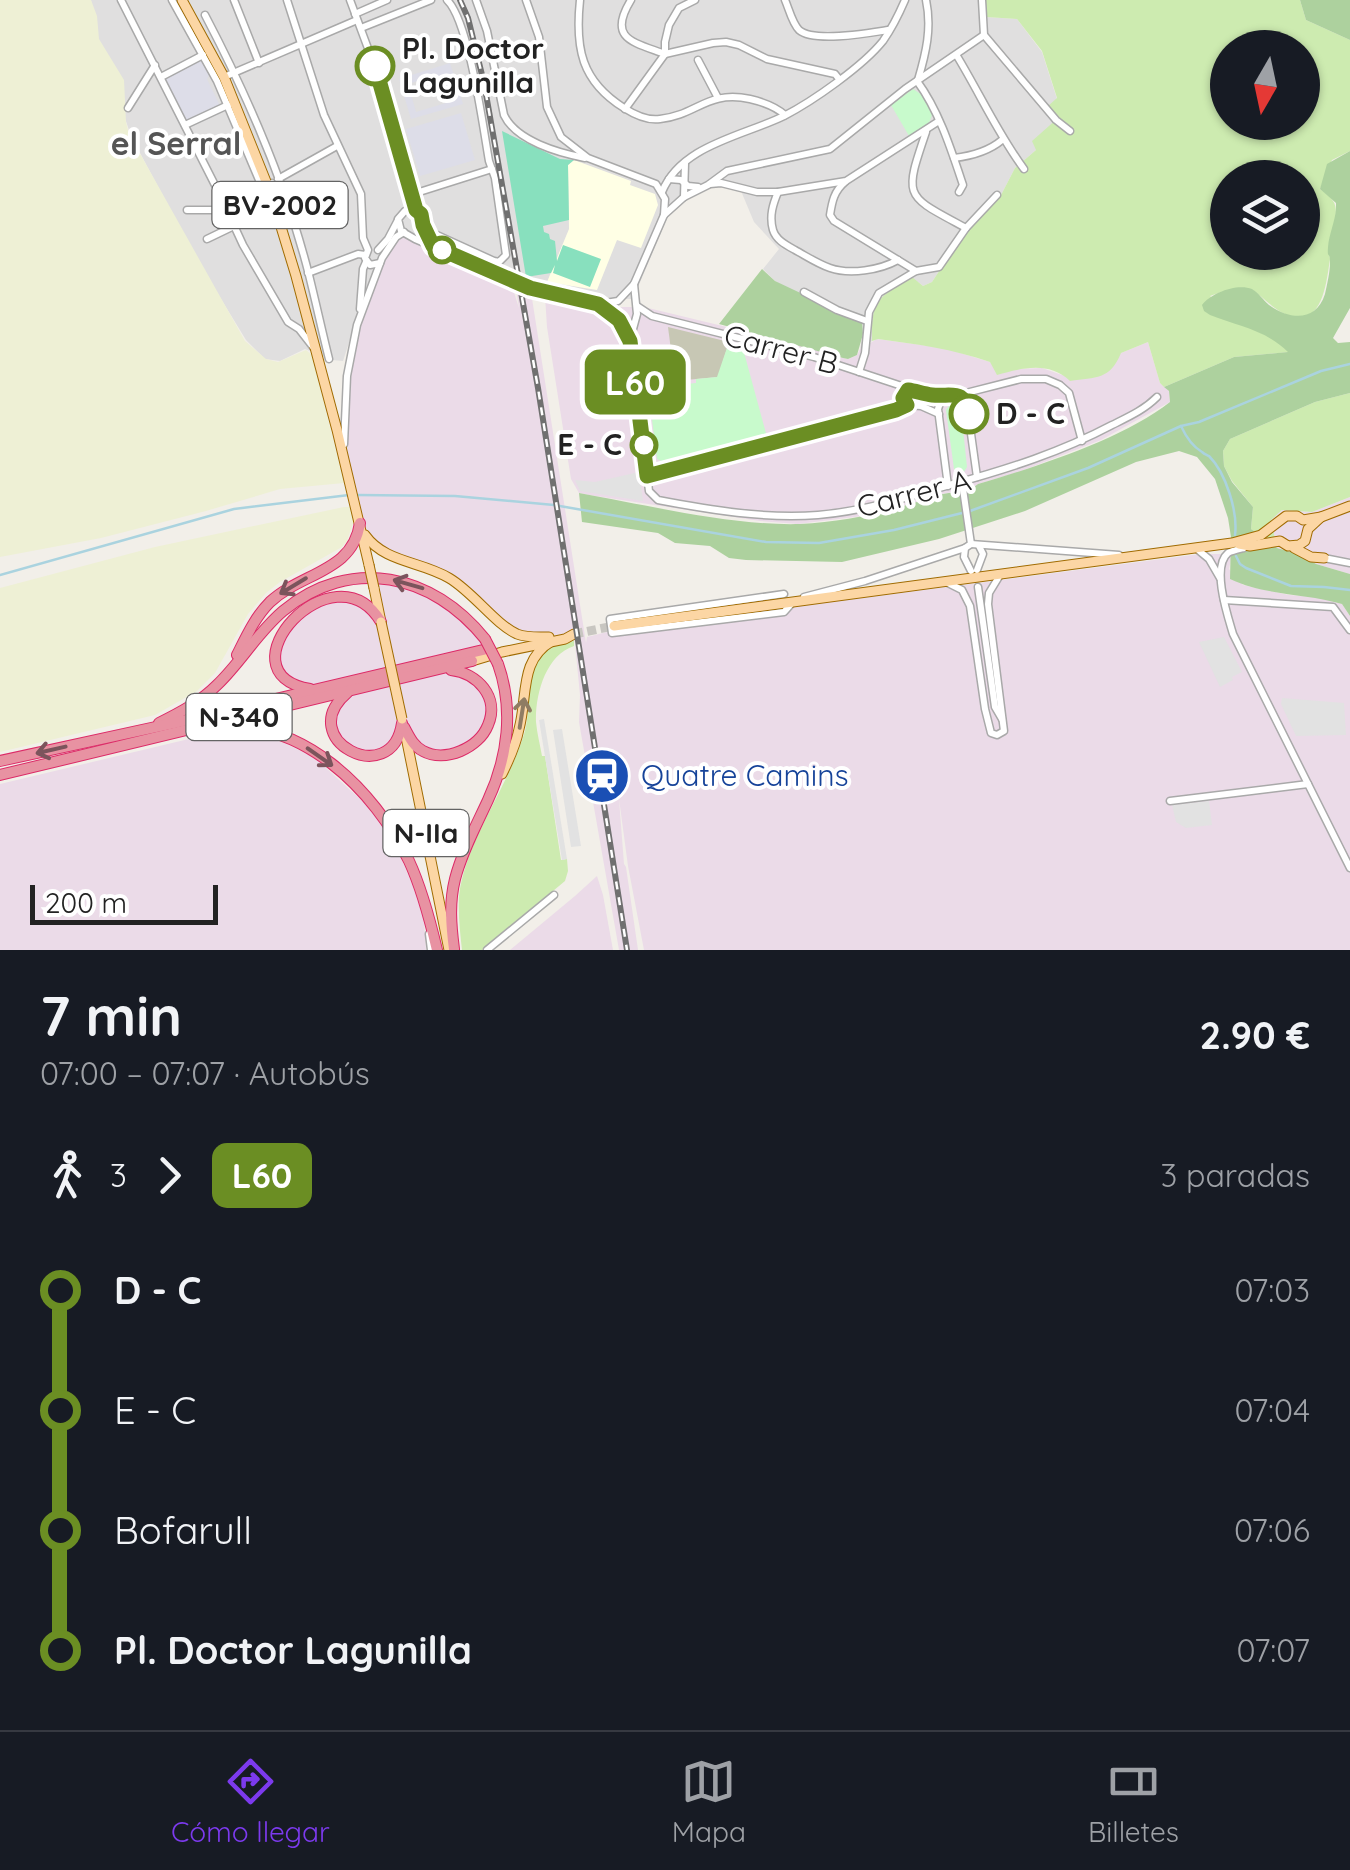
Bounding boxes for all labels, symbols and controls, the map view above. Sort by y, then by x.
place label: Pl. Doctor Lagunilla [402,29,544,101]
north arrow [1210,30,1320,140]
map controls [1210,30,1320,270]
marker: Pl. Doctor Lagunilla [356,47,394,85]
district label: el Serral [111,123,241,163]
button: layers [1210,160,1320,270]
road number: BV-2002 [212,182,348,228]
unlabelled marker [429,237,455,263]
street label: Carrer B [720,316,842,382]
line badge: L60 [578,350,692,414]
text: L60 [605,360,665,404]
place label: D - C [996,394,1065,432]
marker: D - C [950,395,988,433]
place label: E - C [557,425,622,463]
marker: E - C [631,432,657,458]
street label: Carrer A [853,461,975,526]
one-way arrow [392,574,424,593]
one-way arrow [279,576,308,596]
road number: N-340 [186,694,292,740]
one-way arrow [513,697,532,730]
one-way arrow [35,742,67,760]
one-way arrow [306,746,334,767]
station icon: Quatre Camins [572,746,632,806]
place label: Quatre Camins [641,756,849,794]
road number: N-IIa [384,810,468,856]
scale bar [30,880,218,924]
text: 200 m [45,885,127,920]
text: 7 min [40,981,182,1050]
text: 2.90 € [1200,1011,1310,1059]
text: 07:00 – 07:07 · Autobús [40,1053,370,1093]
icon: walk [40,1148,95,1203]
icon: forward [142,1148,197,1203]
text: L60 [232,1153,292,1197]
text: 3 [110,1155,127,1195]
text: 3 paradas [1161,1155,1310,1195]
text: D - C [114,1266,201,1314]
text: 07:03 [1235,1270,1310,1310]
text: E - C [114,1386,196,1434]
text: 07:04 [1234,1390,1310,1430]
text: Bofarull [114,1506,252,1554]
text: 07:06 [1234,1510,1310,1550]
text: Pl. Doctor Lagunilla [114,1626,472,1674]
text: 07:07 [1237,1630,1310,1670]
tab: Cómo llegar [171,1754,330,1849]
tab: Mapa [672,1754,746,1849]
tab: Billetes [1088,1754,1179,1849]

